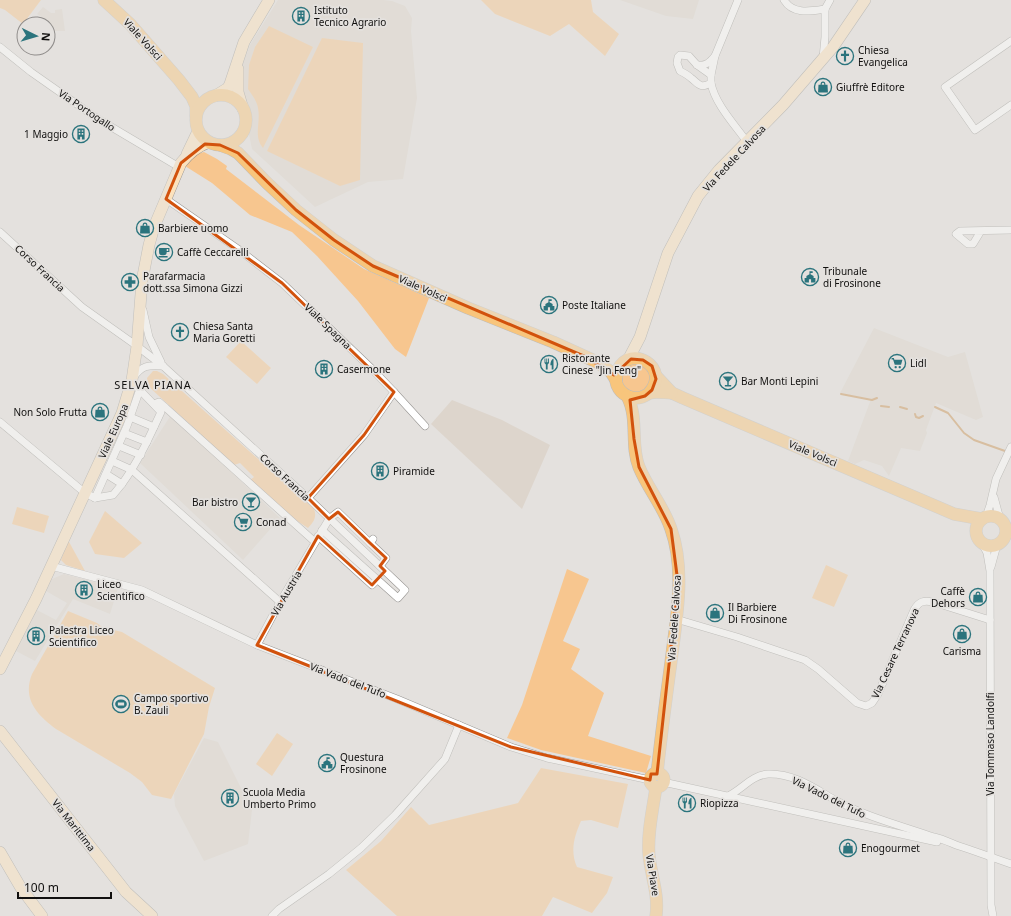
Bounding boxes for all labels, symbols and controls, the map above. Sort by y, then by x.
place label: Istituto Tecnico Agrario [314,3,386,29]
building icon: Istituto Tecnico Agrario [291,6,311,26]
street label: Viale Volsci [121,15,165,63]
north arrow [16,16,56,56]
text: N [39,32,54,42]
place label: Chiesa Evangelica [858,43,908,69]
church icon: Chiesa Evangelica [835,46,855,66]
shop icon: Giuffrè Editore [813,77,833,97]
place label: Giuffrè Editore [836,80,905,94]
street label: Via Portogallo [56,86,118,134]
street label: Via Fedele Calvosa [699,122,769,194]
building icon: 1 Maggio [71,124,91,144]
place label: 1 Maggio [24,127,68,141]
shop icon: Barbiere uomo [135,218,155,238]
place label: Barbiere uomo [158,221,228,235]
street label: Corso Francia [12,241,68,295]
cafe icon: Caffè Ceccarelli [154,242,174,262]
place label: Caffè Ceccarelli [177,245,249,259]
place label: Tribunale di Frosinone [823,264,881,290]
public building icon: Tribunale di Frosinone [800,267,820,287]
place label: Parafarmacia dott.ssa Simona Gizzi [143,269,243,295]
street label: Viale Volsci [397,271,449,305]
pharmacy icon: Parafarmacia dott.ssa Simona Gizzi [120,272,140,292]
public building icon: Poste Italiane [539,295,559,315]
place label: Poste Italiane [562,298,626,312]
street label: Viale Spagna [301,300,355,352]
place label: Chiesa Santa Maria Goretti [193,319,255,345]
church icon: Chiesa Santa Maria Goretti [170,322,190,342]
place label: Ristorante Cinese "Jin Feng" [562,351,641,377]
supermarket icon: Lidl [887,353,907,373]
restaurant icon: Ristorante Cinese "Jin Feng" [539,354,559,374]
place label: Lidl [910,356,927,370]
building icon: Casermone [314,359,334,379]
place label: Casermone [337,362,391,376]
bar icon: Bar Monti Lepini [718,371,738,391]
place label: Bar Monti Lepini [741,374,818,388]
district label: SELVA PIANA [114,377,192,392]
street label: Viale Europa [95,401,131,461]
shop icon: Non Solo Frutta [90,402,110,422]
place label: Non Solo Frutta [13,405,87,419]
street label: Viale Volsci [787,436,839,470]
street label: Corso Francia [257,450,313,504]
building icon: Piramide [370,461,390,481]
place label: Piramide [393,464,435,478]
bar icon: Bar bistro [241,492,261,512]
place label: Bar bistro [192,495,238,509]
supermarket icon: Conad [233,512,253,532]
place label: Conad [256,515,286,529]
street label: Via Austria [267,568,305,618]
street label: Via Fedele Calvosa [664,574,684,662]
place label: Liceo Scientifico [97,577,145,603]
building icon: Liceo Scientifico [74,580,94,600]
place label: Caffè Dehors [931,584,965,610]
shop icon: Caffè Dehors [968,587,988,607]
place label: Il Barbiere Di Frosinone [728,600,787,626]
shop icon: Il Barbiere Di Frosinone [705,603,725,623]
street label: Via Cesare Terranova [868,606,922,700]
place label: Palestra Liceo Scientifico [49,623,114,649]
shop icon: Carisma [952,624,972,644]
building icon: Palestra Liceo Scientifico [26,626,46,646]
place label: Carisma [943,644,981,658]
street label: Via Vado del Tufo [308,659,388,701]
place label: Campo sportivo B. Zauli [134,691,209,717]
street label: Via Tommaso Landolfi [983,692,997,796]
sports icon: Campo sportivo B. Zauli [111,694,131,714]
place label: Questura Frosinone [340,750,387,776]
public building icon: Questura Frosinone [317,753,337,773]
street label: Via Vado del Tufo [790,773,868,821]
place label: Scuola Media Umberto Primo [243,785,316,811]
building icon: Scuola Media Umberto Primo [220,788,240,808]
restaurant icon: Riopizza [677,793,697,813]
street label: Via Marittima [49,796,99,854]
place label: Riopizza [700,796,739,810]
shop icon: Enogourmet [838,838,858,858]
place label: Enogourmet [861,841,920,855]
street label: Via Piave [643,853,663,897]
scale bar [18,874,111,900]
text: 100 m [24,879,59,896]

